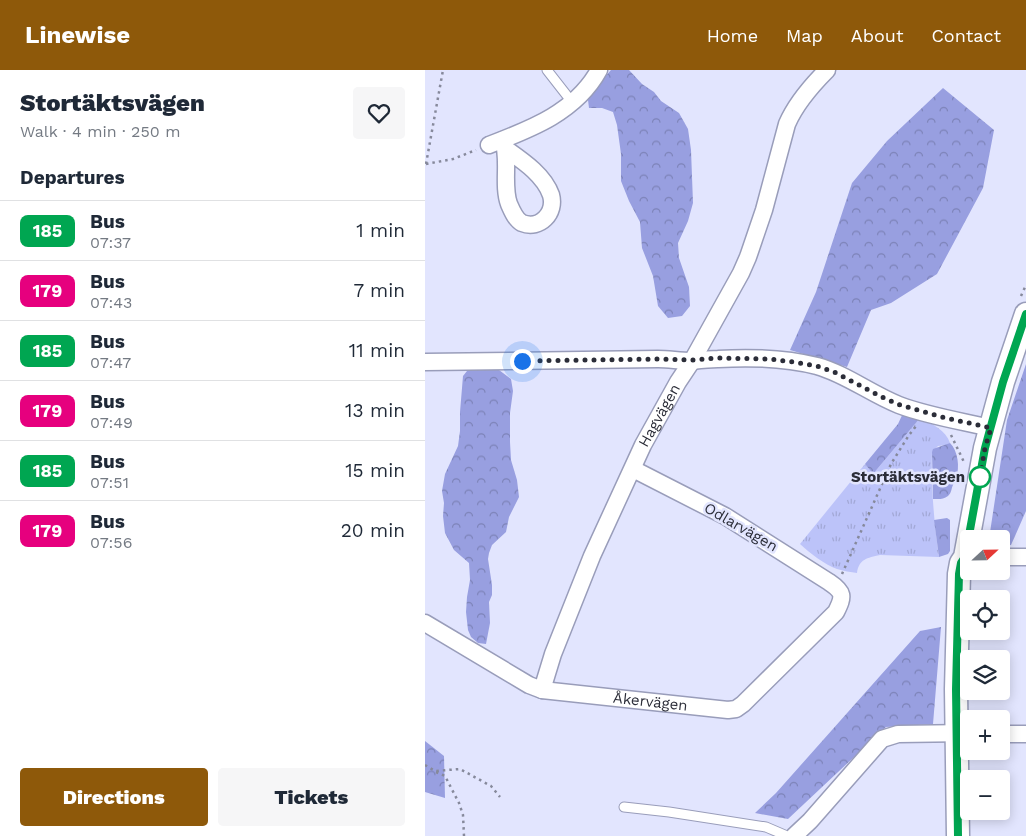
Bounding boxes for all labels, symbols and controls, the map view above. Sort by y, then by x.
text: Linewise [25,21,130,49]
text: Home [707,25,758,46]
text: Map [786,25,823,46]
text: About [851,25,903,46]
text: Contact [931,25,1001,46]
button: heart [353,87,405,139]
text: Stortäktsvägen [20,89,205,117]
text: Walk · 4 min · 250 m [20,122,180,141]
text: Departures [20,166,125,189]
text: Bus [90,210,125,233]
text: 1 min [356,219,405,242]
text: 185 [33,220,62,241]
text: 07:37 [90,233,131,252]
text: Bus [90,270,125,293]
text: 7 min [354,279,405,302]
text: 179 [33,280,62,301]
text: 07:43 [90,293,132,312]
text: Bus [90,330,125,353]
text: 11 min [349,339,405,362]
text: 185 [33,340,62,361]
your location [510,349,535,374]
text: 07:47 [90,353,131,372]
street label: Hagvägen [635,381,684,450]
text: Bus [90,390,125,413]
text: 13 min [345,399,405,422]
text: 179 [33,400,62,421]
text: 07:49 [90,413,133,432]
text: Bus [90,450,125,473]
text: 15 min [345,459,405,482]
text: 185 [33,460,62,481]
marker: Stortäktsvägen [969,466,991,488]
place label: Stortäktsvägen [851,468,965,486]
text: 07:51 [90,473,129,492]
street label: Odlarvägen [701,499,781,555]
text: Bus [90,510,125,533]
text: 20 min [341,519,405,542]
text: 179 [33,520,62,541]
north arrow [960,530,1010,580]
map controls [960,530,1010,820]
text: 07:56 [90,533,132,552]
button: locate [960,590,1010,640]
button: layers [960,650,1010,700]
street label: Åkervägen [612,689,689,715]
button: + [960,710,1010,760]
button: Directions [20,768,208,826]
button: Tickets [218,768,405,826]
button: − [960,770,1010,820]

